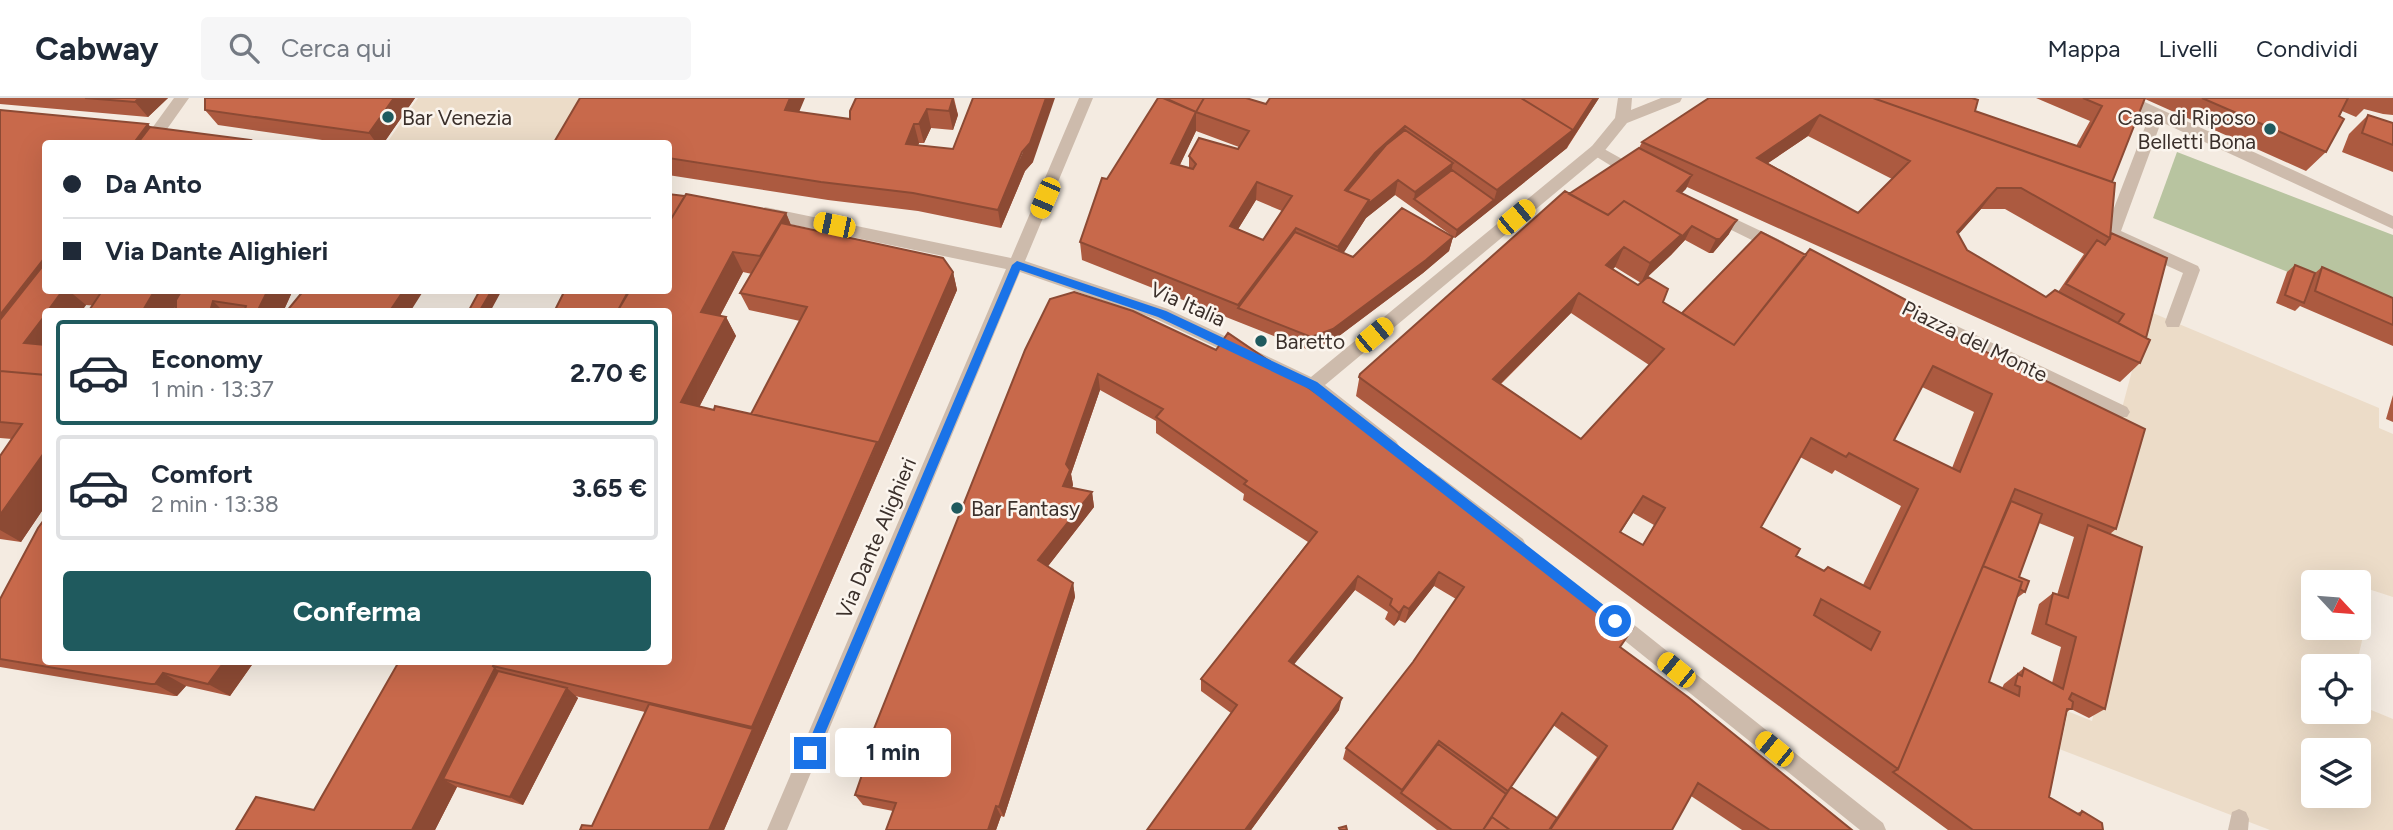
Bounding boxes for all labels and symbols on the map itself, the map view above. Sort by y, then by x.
place label: Bar Venezia [402,105,512,130]
place label: Casa di Riposo Belletti Bona [2118,105,2256,154]
marker: Bar Venezia [380,109,396,125]
marker: Casa di Riposo Belletti Bona [2262,121,2278,137]
car [1028,175,1063,221]
car [1494,195,1539,239]
car [812,210,857,240]
street label: Via Italia [1146,276,1230,332]
street label: Piazza del Monte [1898,295,2052,387]
car [1352,313,1397,357]
place label: Baretto [1275,329,1345,354]
marker: Baretto [1253,333,1269,349]
street label: Via Dante Alighieri [831,454,921,622]
place label: Bar Fantasy [971,496,1080,521]
marker: Bar Fantasy [949,500,965,516]
north arrow [2301,570,2371,640]
route start [1599,605,1631,637]
car [1654,649,1699,691]
callout: 1 min [834,728,950,778]
car [1752,728,1797,770]
route end [794,737,826,769]

